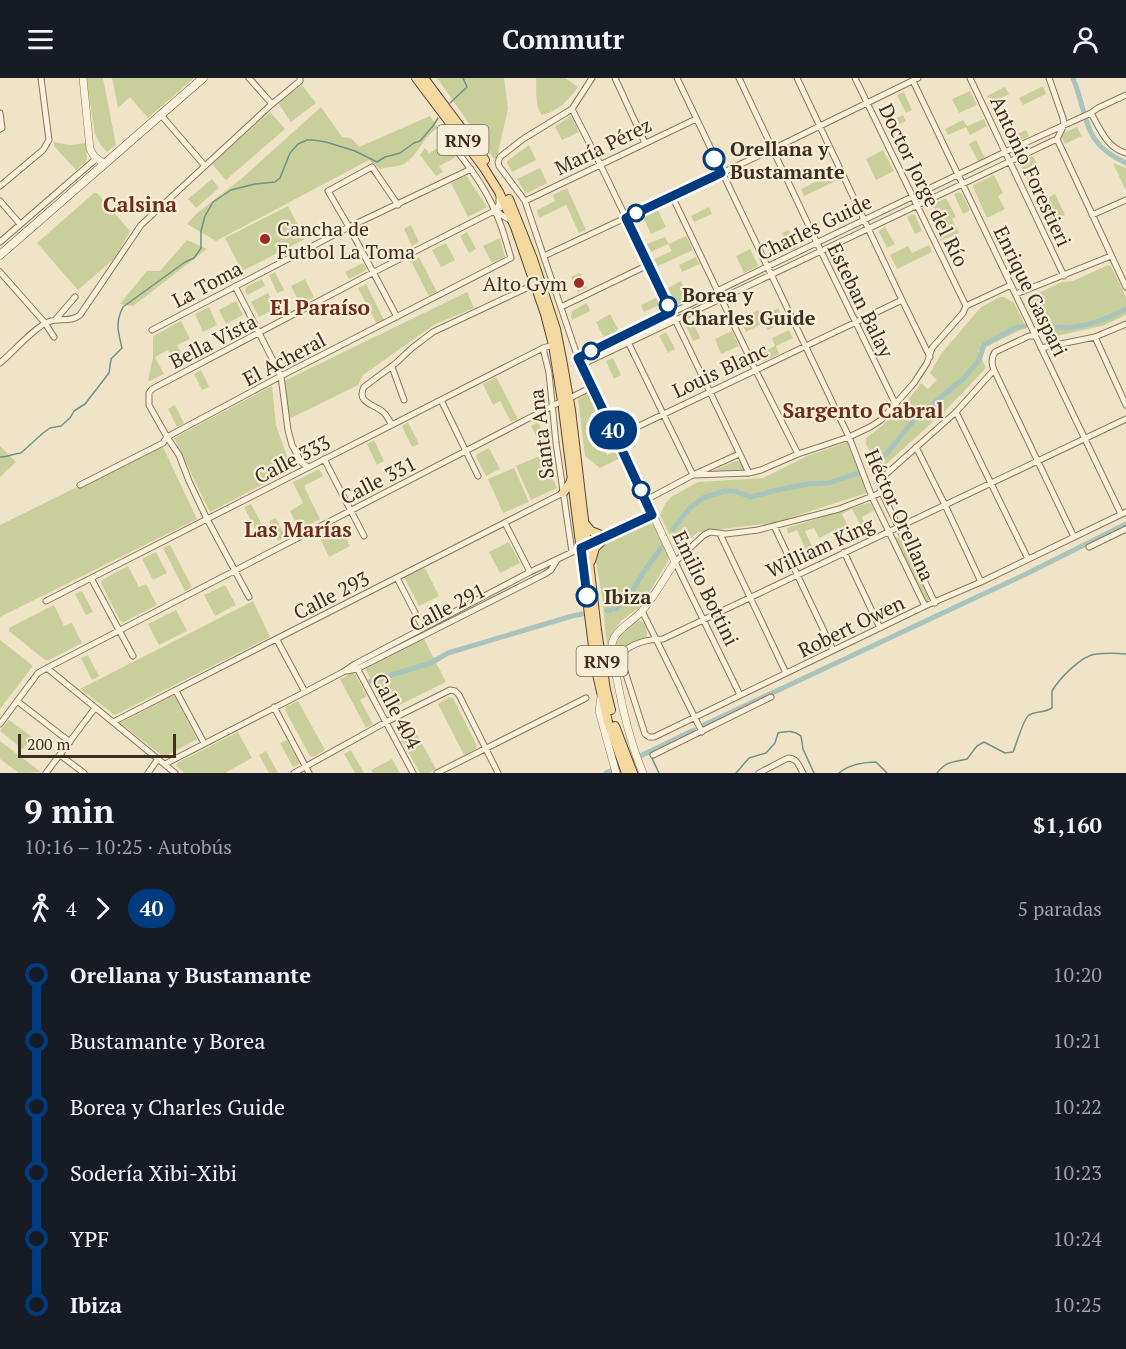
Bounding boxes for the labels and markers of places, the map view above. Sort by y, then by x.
place label: Orellana y Bustamante [730,135,845,185]
marker: Orellana y Bustamante [703,148,725,170]
unlabelled marker [627,204,645,222]
place label: Cancha de Futbol La Toma [277,215,415,265]
marker: Cancha de Futbol La Toma [258,232,272,246]
place label: Alto Gym [483,270,567,297]
marker: Alto Gym [572,276,586,290]
place label: Borea y Charles Guide [682,281,816,331]
marker: Borea y Charles Guide [659,296,677,314]
unlabelled marker [582,342,600,360]
unlabelled marker [632,481,650,499]
place label: Ibiza [604,583,651,610]
marker: Ibiza [576,585,598,607]

